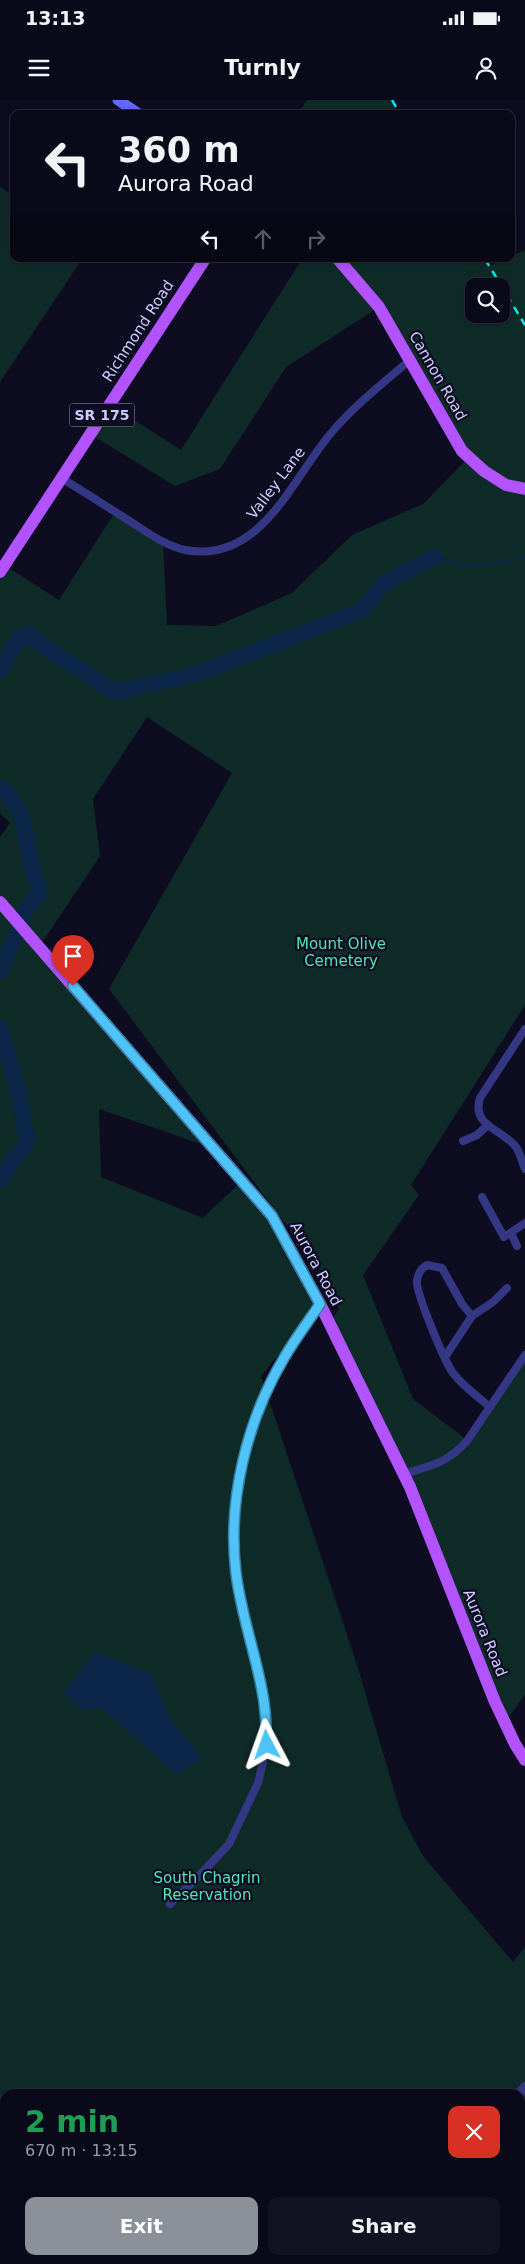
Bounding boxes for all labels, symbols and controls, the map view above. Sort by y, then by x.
text: 13:13 [25,7,85,29]
icon: menu [25,54,53,82]
icon: person [472,54,500,82]
text: Turnly [224,55,301,80]
icon: left [35,130,100,195]
text: 360 m [118,130,240,170]
text: Aurora Road [118,171,254,196]
icon: left [196,225,224,253]
icon: ahead [249,225,277,253]
icon: right [302,225,330,253]
street label: Richmond Road [98,277,178,385]
map controls [465,278,510,323]
button: search [465,278,510,323]
street label: Cannon Road [405,328,471,424]
road number: SR 175 [70,404,134,426]
street label: Valley Lane [243,443,309,523]
pin [52,935,94,986]
park label: Mount Olive Cemetery [296,935,386,970]
icon: arrive [59,942,87,970]
street label: Aurora Road [286,1219,346,1309]
street label: Aurora Road [459,1587,511,1679]
position arrow [240,1718,292,1770]
park label: South Chagrin Reservation [154,1869,260,1904]
text: 2 min [25,2104,119,2139]
button: close [448,2106,500,2158]
text: 670 m · 13:15 [25,2141,138,2160]
button: Exit [25,2197,258,2255]
button: Share [268,2197,500,2255]

